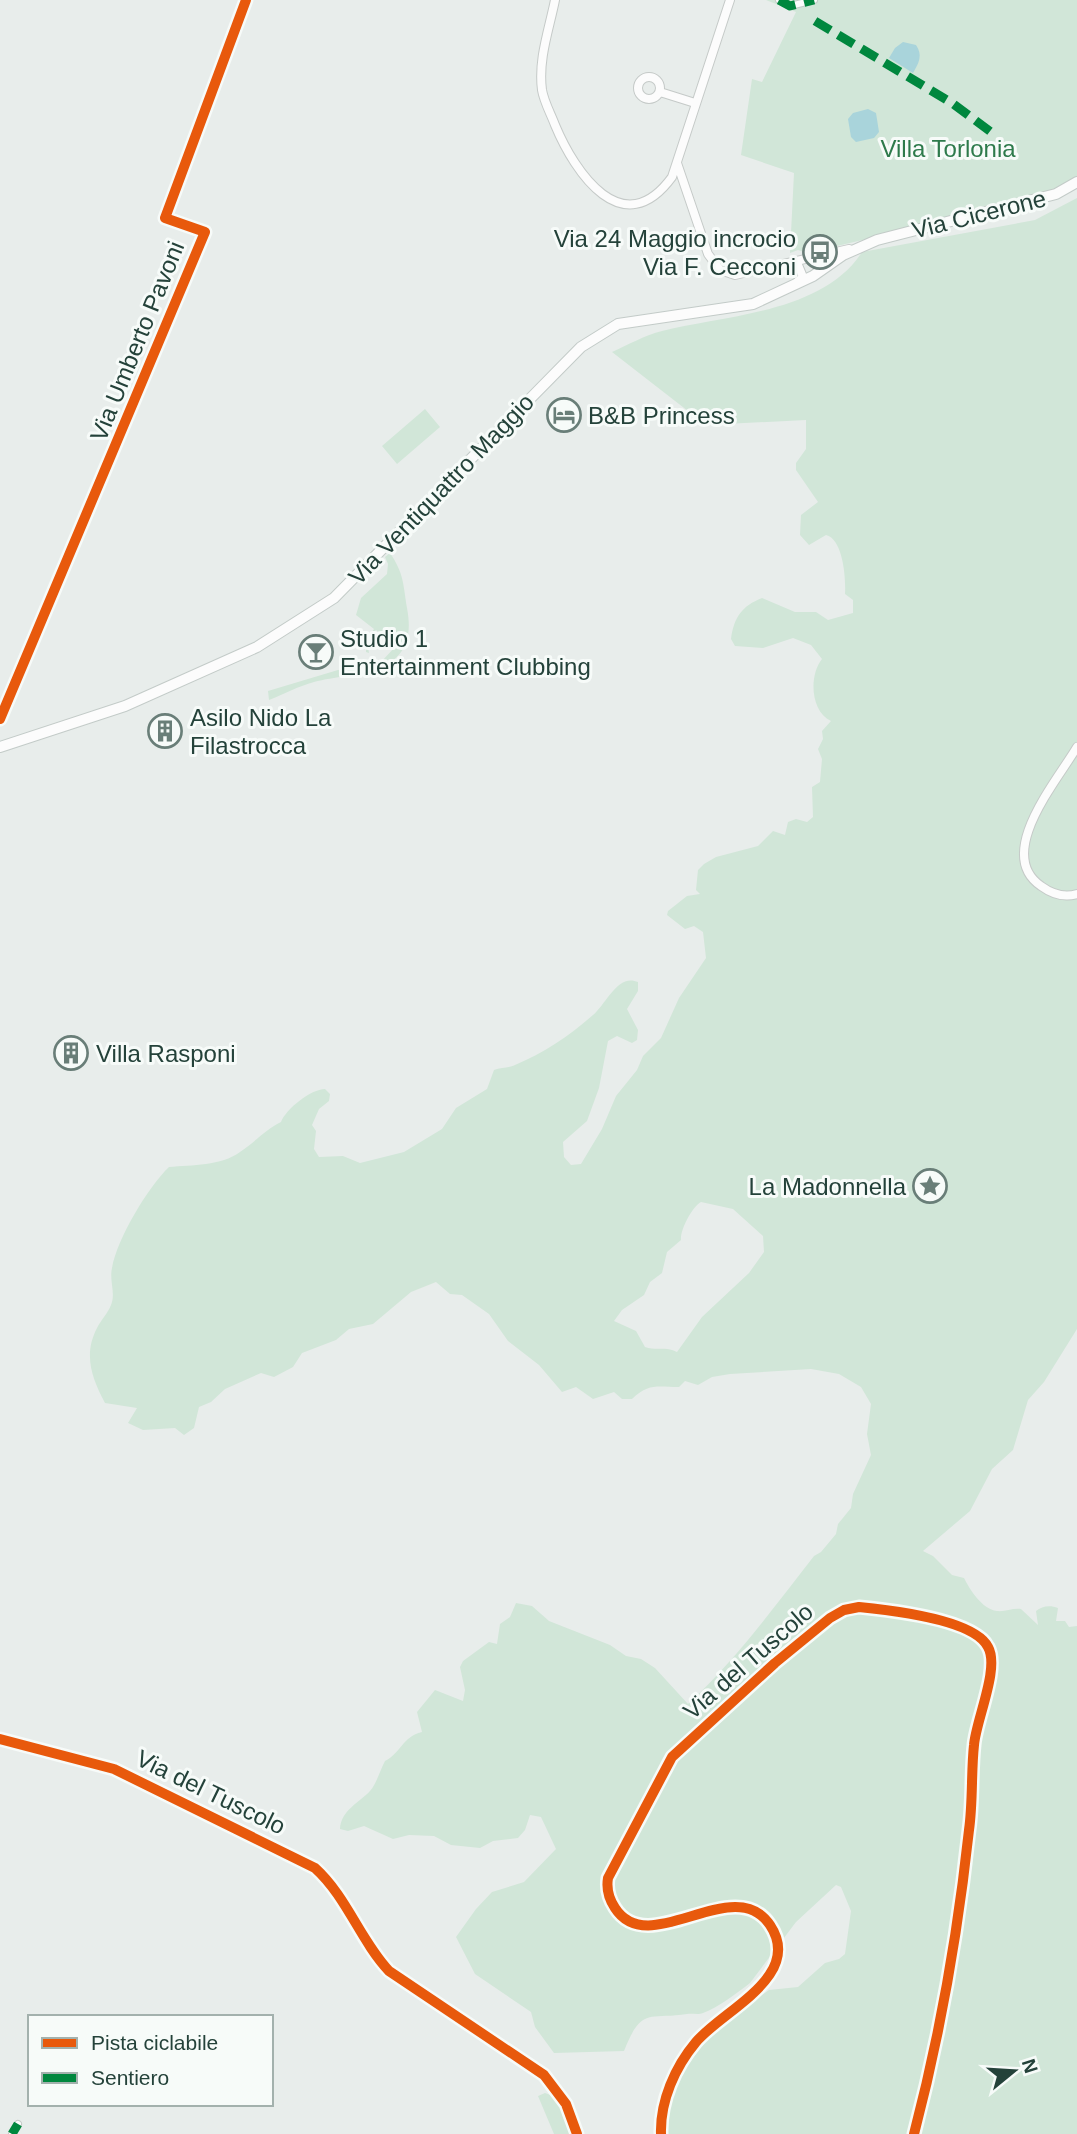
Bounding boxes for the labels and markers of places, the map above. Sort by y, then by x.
place label: Via 24 Maggio incrocio Via F. Cecconi [554,225,796,280]
bus stop icon: Via 24 Maggio incrocio Via F. Cecconi [801,233,839,271]
hotel icon: B&B Princess [545,396,583,434]
place label: B&B Princess [588,402,735,429]
place label: Studio 1 Entertainment Clubbing [340,625,591,680]
bar icon: Studio 1 Entertainment Clubbing [297,633,335,671]
place label: Asilo Nido La Filastrocca [190,704,332,759]
building icon: Asilo Nido La Filastrocca [146,712,184,750]
building icon: Villa Rasponi [52,1034,90,1072]
place label: Villa Rasponi [96,1040,236,1067]
place icon: La Madonnella [911,1167,949,1205]
place label: La Madonnella [749,1173,907,1200]

